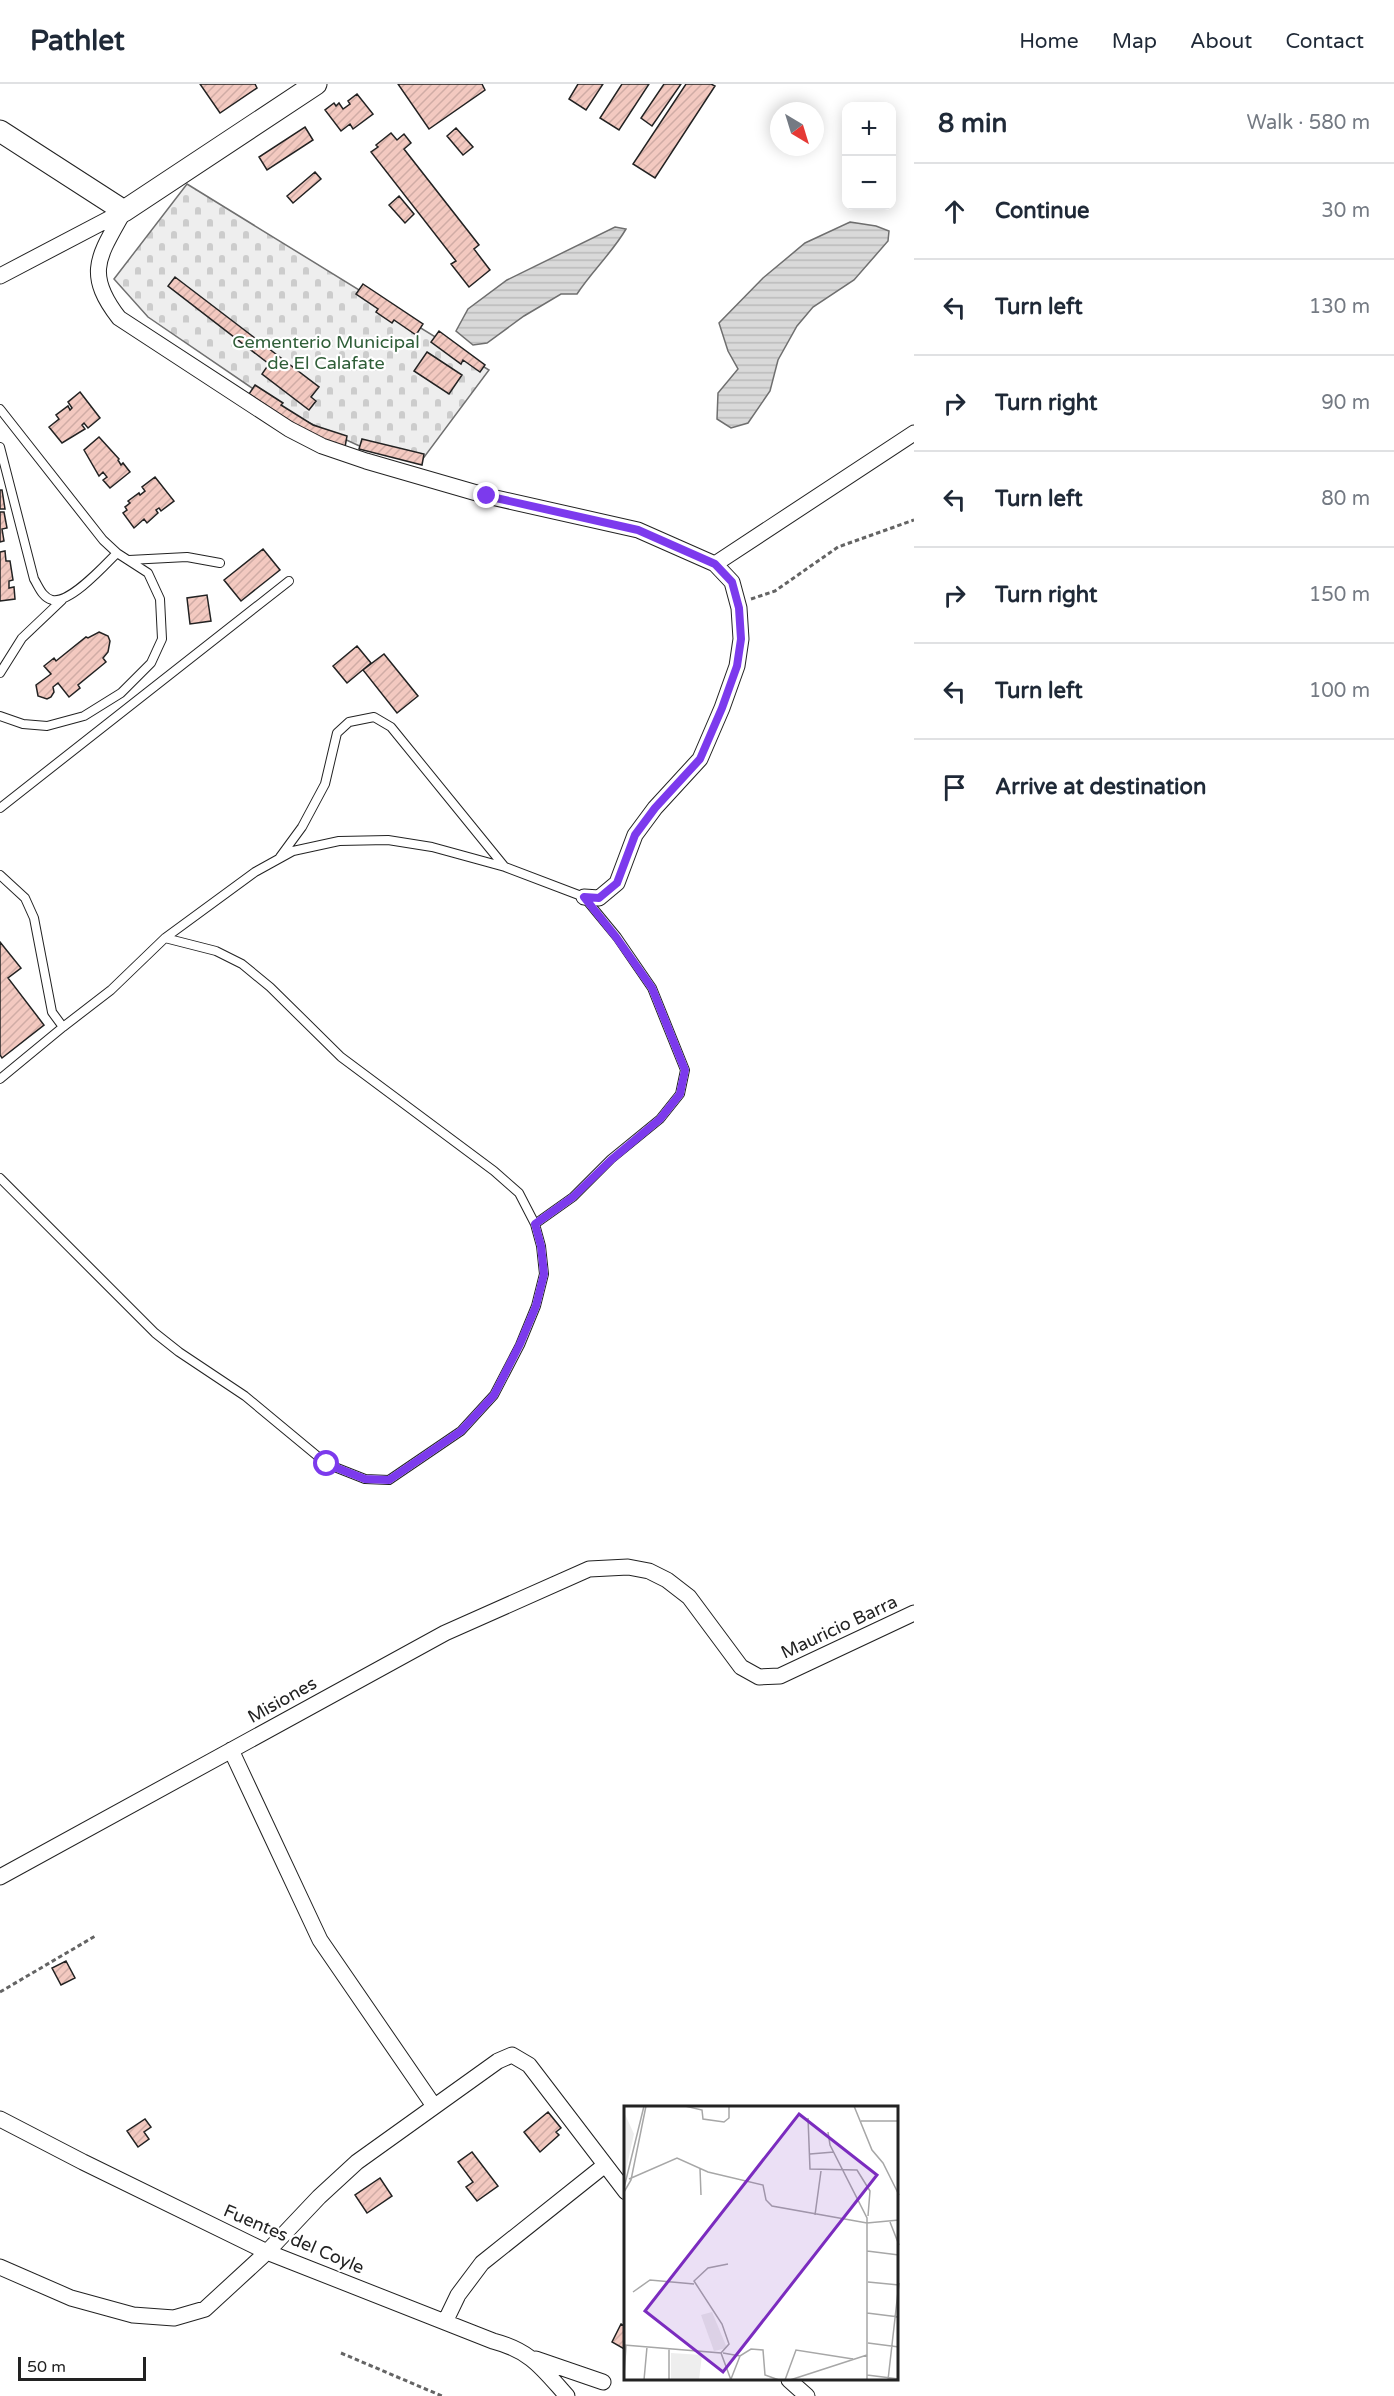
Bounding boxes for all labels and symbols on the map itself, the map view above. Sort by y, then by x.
north arrow [770,102,824,156]
park label: Cementerio Municipal de El Calafate [232,331,420,374]
route end [473,482,499,508]
route start [313,1450,339,1476]
street label: Mauricio Barra [777,1590,901,1664]
street label: Misiones [244,1672,320,1728]
inset map [624,2106,899,2381]
street label: Fuentes del Coyle [220,2199,368,2279]
scale bar [18,2354,146,2382]

